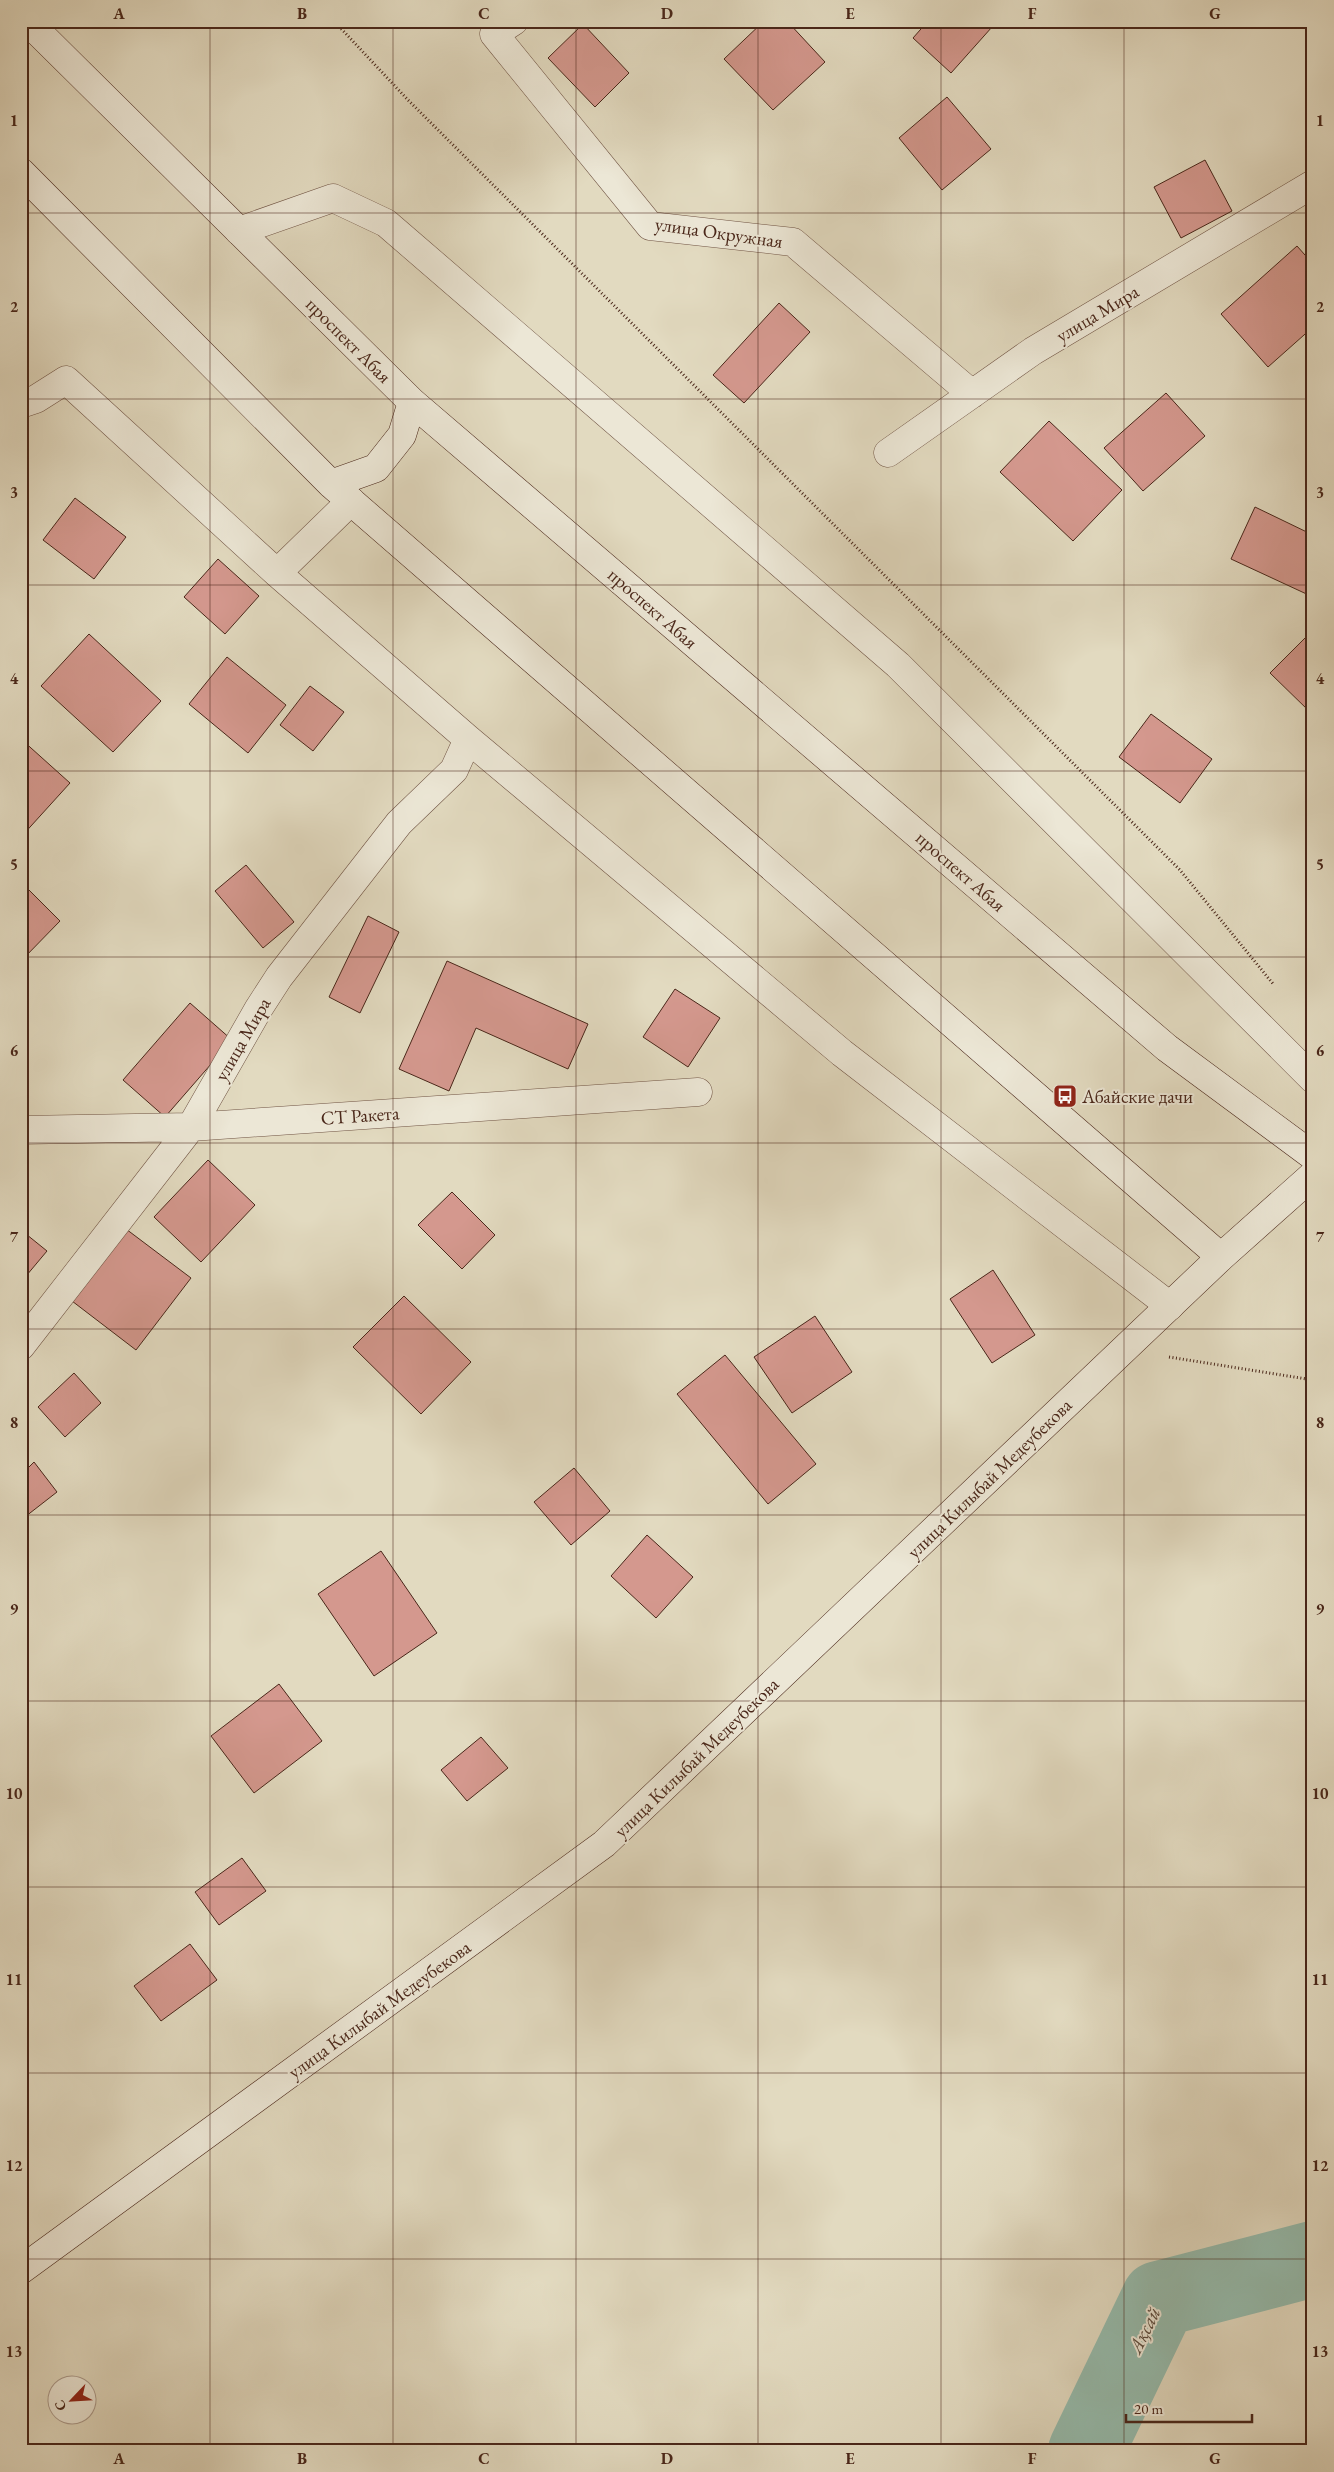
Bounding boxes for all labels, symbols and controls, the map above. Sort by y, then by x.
text: A [112,3,125,24]
text: B [297,3,307,24]
text: C [478,3,490,24]
text: D [661,3,673,24]
text: E [845,3,855,24]
text: F [1028,3,1037,24]
text: G [1209,3,1221,24]
text: 1 [10,110,18,131]
text: 1 [1316,110,1324,131]
street label: улица Окружная [653,211,785,254]
street label: улица Мира [1051,279,1144,348]
street label: проспект Абая [300,292,397,389]
text: 2 [10,296,19,317]
text: 2 [1316,296,1325,317]
text: 3 [10,482,18,503]
text: 3 [1316,482,1324,503]
street label: проспект Абая [602,562,703,655]
text: 4 [10,668,19,689]
text: 4 [1316,668,1325,689]
street label: проспект Абая [910,825,1011,918]
text: 5 [10,854,18,875]
text: 5 [1316,854,1324,875]
street label: улица Мира [209,993,277,1086]
text: 6 [10,1040,19,1061]
text: 6 [1316,1040,1325,1061]
bus stop icon: Абайские дачи [1052,1083,1078,1109]
place label: Абайские дачи [1081,1084,1193,1109]
street label: СТ Ракета [320,1100,401,1131]
text: 7 [10,1226,19,1247]
text: 7 [1316,1226,1325,1247]
street label: улица Килыбай Медеубекова [901,1393,1078,1564]
text: 8 [10,1412,18,1433]
text: 8 [1316,1412,1324,1433]
text: 9 [10,1598,19,1619]
text: 9 [1316,1598,1325,1619]
street label: улица Килыбай Медеубекова [608,1672,785,1843]
text: 10 [6,1783,23,1804]
text: 10 [1312,1783,1329,1804]
street label: улица Килыбай Медеубекова [283,1934,476,2084]
text: 11 [6,1969,22,1990]
text: 11 [1312,1969,1328,1990]
text: 12 [6,2155,23,2176]
text: 12 [1312,2155,1329,2176]
water label: Ақсай [1121,2303,1166,2359]
text: 13 [6,2341,22,2362]
text: 13 [1312,2341,1328,2362]
north arrow [48,2374,98,2424]
scale bar [1126,2392,1253,2424]
text: С [50,2397,70,2414]
text: 20 m [1134,2399,1163,2418]
text: A [112,2448,125,2469]
text: B [297,2448,307,2469]
text: C [478,2448,490,2469]
text: D [661,2448,673,2469]
text: E [845,2448,855,2469]
text: F [1028,2448,1037,2469]
text: G [1209,2448,1221,2469]

